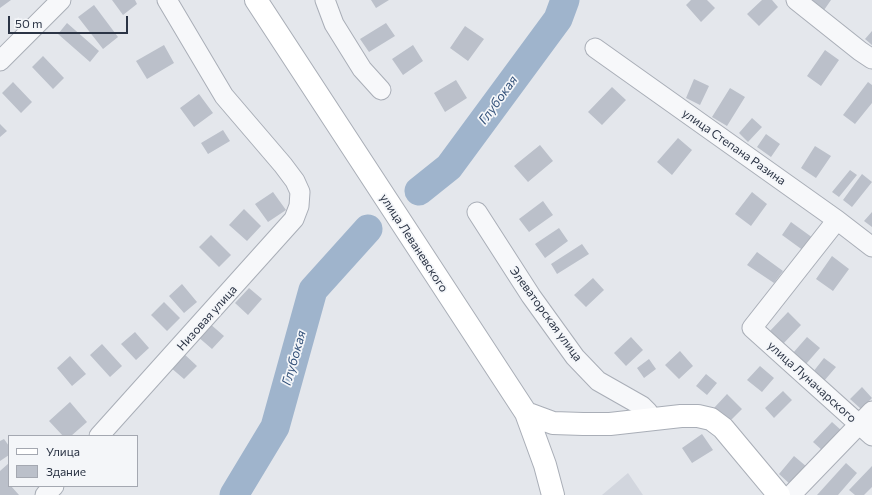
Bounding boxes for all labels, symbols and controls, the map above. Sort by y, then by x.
scale bar [10,8,130,34]
text: 50 m [15,16,43,30]
water label: Глубокая [475,73,521,127]
street label: улица Степана Разина [680,106,788,188]
street label: улица Леваневского [377,191,451,295]
street label: Элеваторская улица [507,264,585,364]
street label: Низовая улица [174,282,240,354]
water label: Глубокая [279,329,309,387]
street label: улица Луначарского [765,338,859,426]
legend [8,435,138,487]
text: Улица [46,444,80,458]
text: Здание [46,464,86,478]

